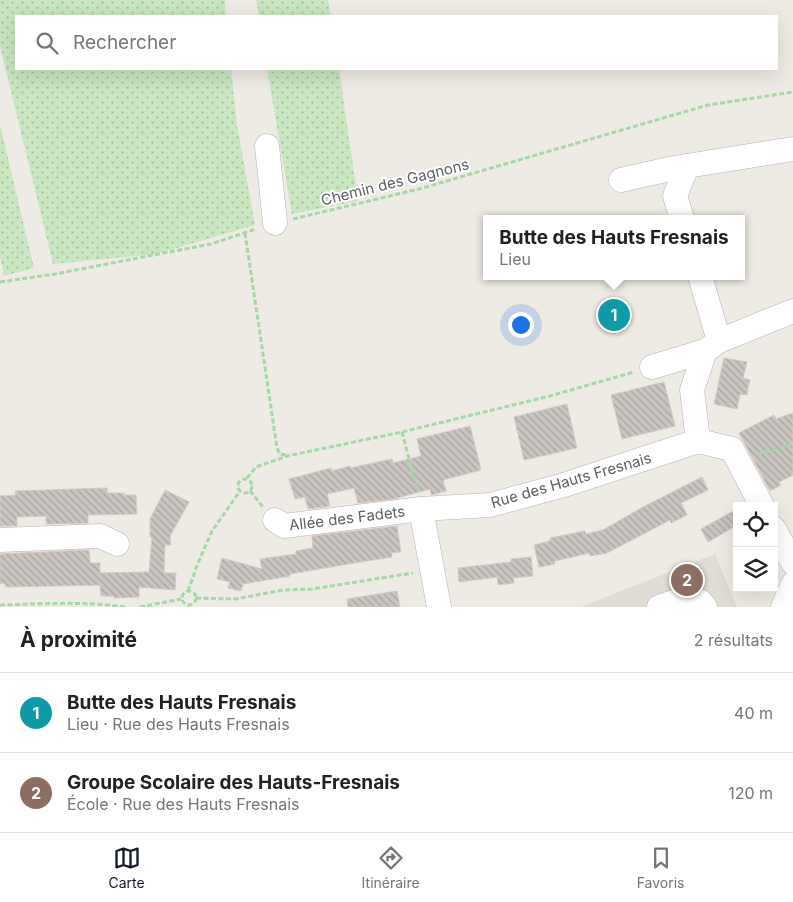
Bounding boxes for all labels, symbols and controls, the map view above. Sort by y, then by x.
search box [15,15,778,70]
icon: search [33,29,61,57]
text: Rechercher [73,31,176,54]
street label: Chemin des Gagnons [319,154,471,210]
popup [483,215,745,280]
text: Butte des Hauts Fresnais [499,226,729,249]
text: Lieu [499,249,531,269]
pin: 1 [598,296,630,334]
your location [508,312,534,338]
street label: Rue des Hauts Fresnais [488,448,654,512]
street label: Allée des Fadets [288,501,406,535]
map controls [733,502,778,592]
button: locate [733,502,778,547]
button: layers [733,547,778,592]
pin: 2 [671,561,703,599]
text: À proximité [20,627,137,652]
text: 2 résultats [694,630,773,650]
text: Butte des Hauts Fresnais [67,691,296,714]
text: 1 [33,703,39,723]
text: 40 m [734,703,773,723]
text: Lieu · Rue des Hauts Fresnais [67,714,290,734]
text: Groupe Scolaire des Hauts-Fresnais [67,771,400,794]
text: 2 [31,783,41,803]
text: 120 m [728,783,773,803]
text: École · Rue des Hauts Fresnais [67,794,299,814]
tab: Carte [108,844,145,891]
tab: Itinéraire [362,844,420,891]
tab: Favoris [637,844,685,891]

